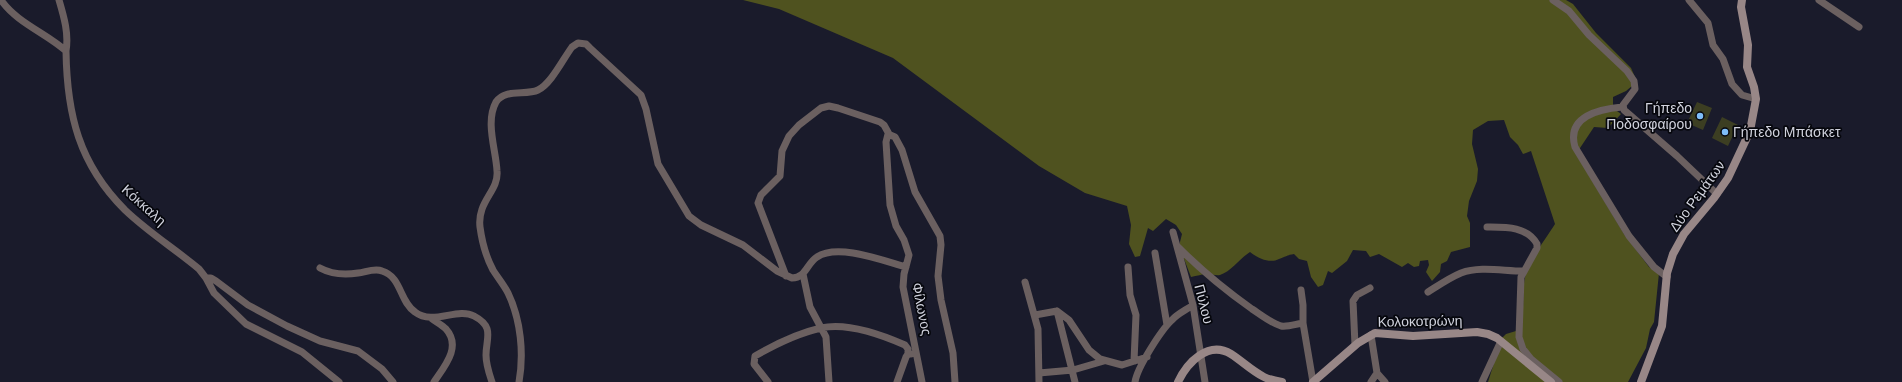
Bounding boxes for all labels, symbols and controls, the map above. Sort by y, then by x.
place label: Γήπεδο Ποδοσφαίρου [1606,100,1692,132]
marker: Γήπεδο Ποδοσφαίρου [1695,111,1705,121]
place label: Γήπεδο Μπάσκετ [1733,124,1841,140]
marker: Γήπεδο Μπάσκετ [1720,127,1730,137]
street label: Δύο Ρεμάτων [1666,157,1728,235]
street label: Κόκκαλη [119,181,169,229]
street label: Φίλωνος [909,281,935,337]
street label: Πύλου [1191,283,1217,325]
street label: Κολοκοτρώνη [1377,312,1463,330]

